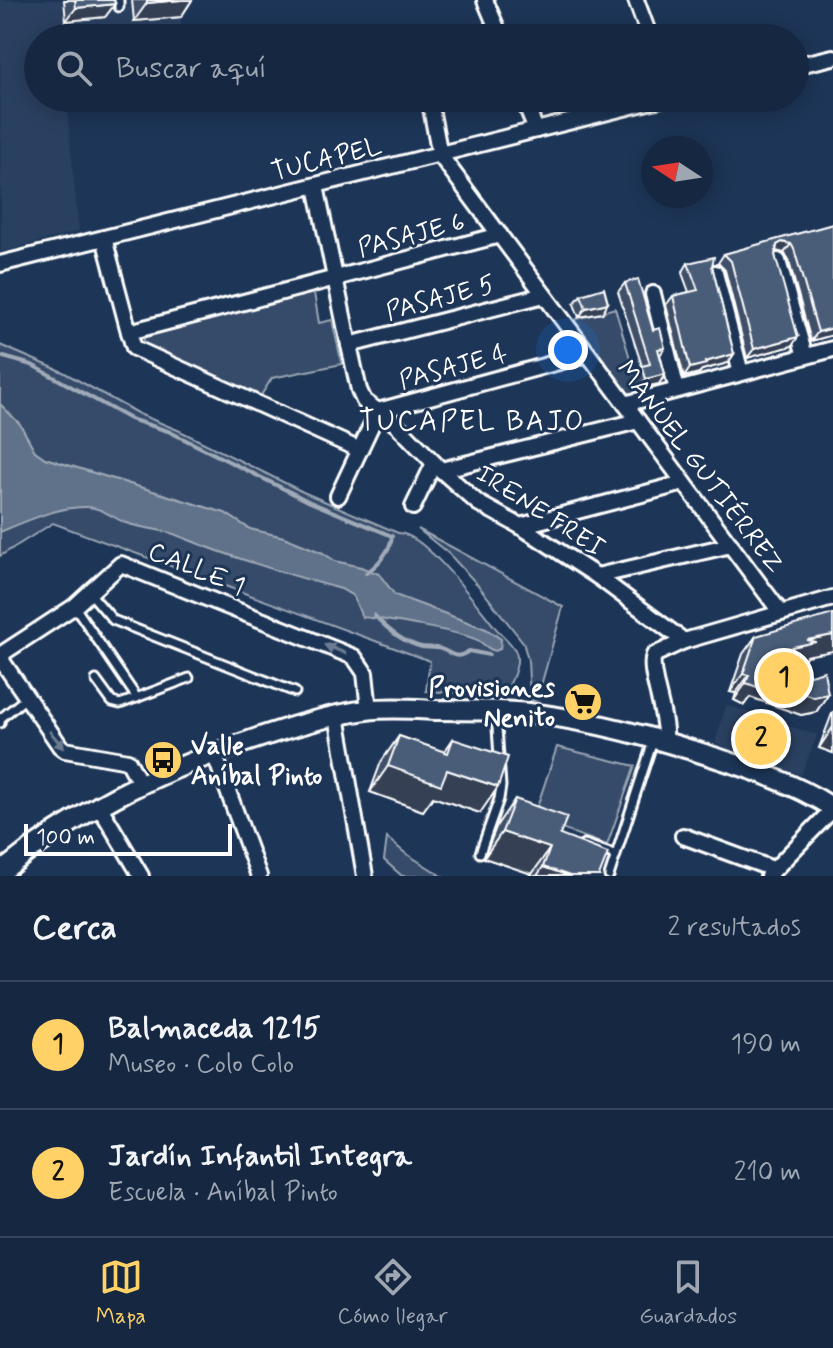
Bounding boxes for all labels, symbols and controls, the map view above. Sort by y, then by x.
search box [24,24,809,112]
icon: search [52,46,96,90]
text: Buscar aquí [116,49,267,88]
street label: TUCAPEL [268,130,385,190]
north arrow [641,136,713,208]
street label: PASAJE 6 [354,205,469,266]
street label: PASAJE 5 [382,268,499,330]
your location [548,330,588,370]
street label: PASAJE 4 [396,337,512,399]
street label: MANUEL GUTIÉRREZ [608,353,792,581]
district label: TUCAPEL BAJO [359,404,585,441]
street label: IRENE FREI [469,457,611,566]
street label: CALLE 1 [143,535,250,605]
one-way arrow [323,642,347,655]
pin: 1 [758,648,810,708]
place label: Provisiones Nenito [428,672,556,736]
supermarket icon: Provisiones Nenito [562,681,604,723]
pin: 2 [735,709,787,769]
one-way arrow [48,729,65,749]
place label: Valle Aníbal Pinto [191,730,322,794]
bus stop icon: Valle Aníbal Pinto [142,739,184,781]
scale bar [24,820,232,856]
text: 100 m [36,824,95,852]
text: Cerca [32,906,117,951]
text: 2 resultados [668,911,801,945]
text: Balmaceda 1215 [108,1009,321,1048]
text: 1 [52,1028,64,1062]
text: 190 m [731,1028,801,1062]
text: Museo · Colo Colo [108,1048,294,1082]
text: Jardín Infantil Integra [108,1137,412,1176]
text: 2 [52,1156,64,1190]
text: 210 m [734,1156,801,1190]
text: Escuela · Aníbal Pinto [108,1176,338,1210]
tab: Mapa [96,1255,146,1331]
tab: Cómo llegar [338,1255,448,1331]
tab: Guardados [639,1255,737,1331]

